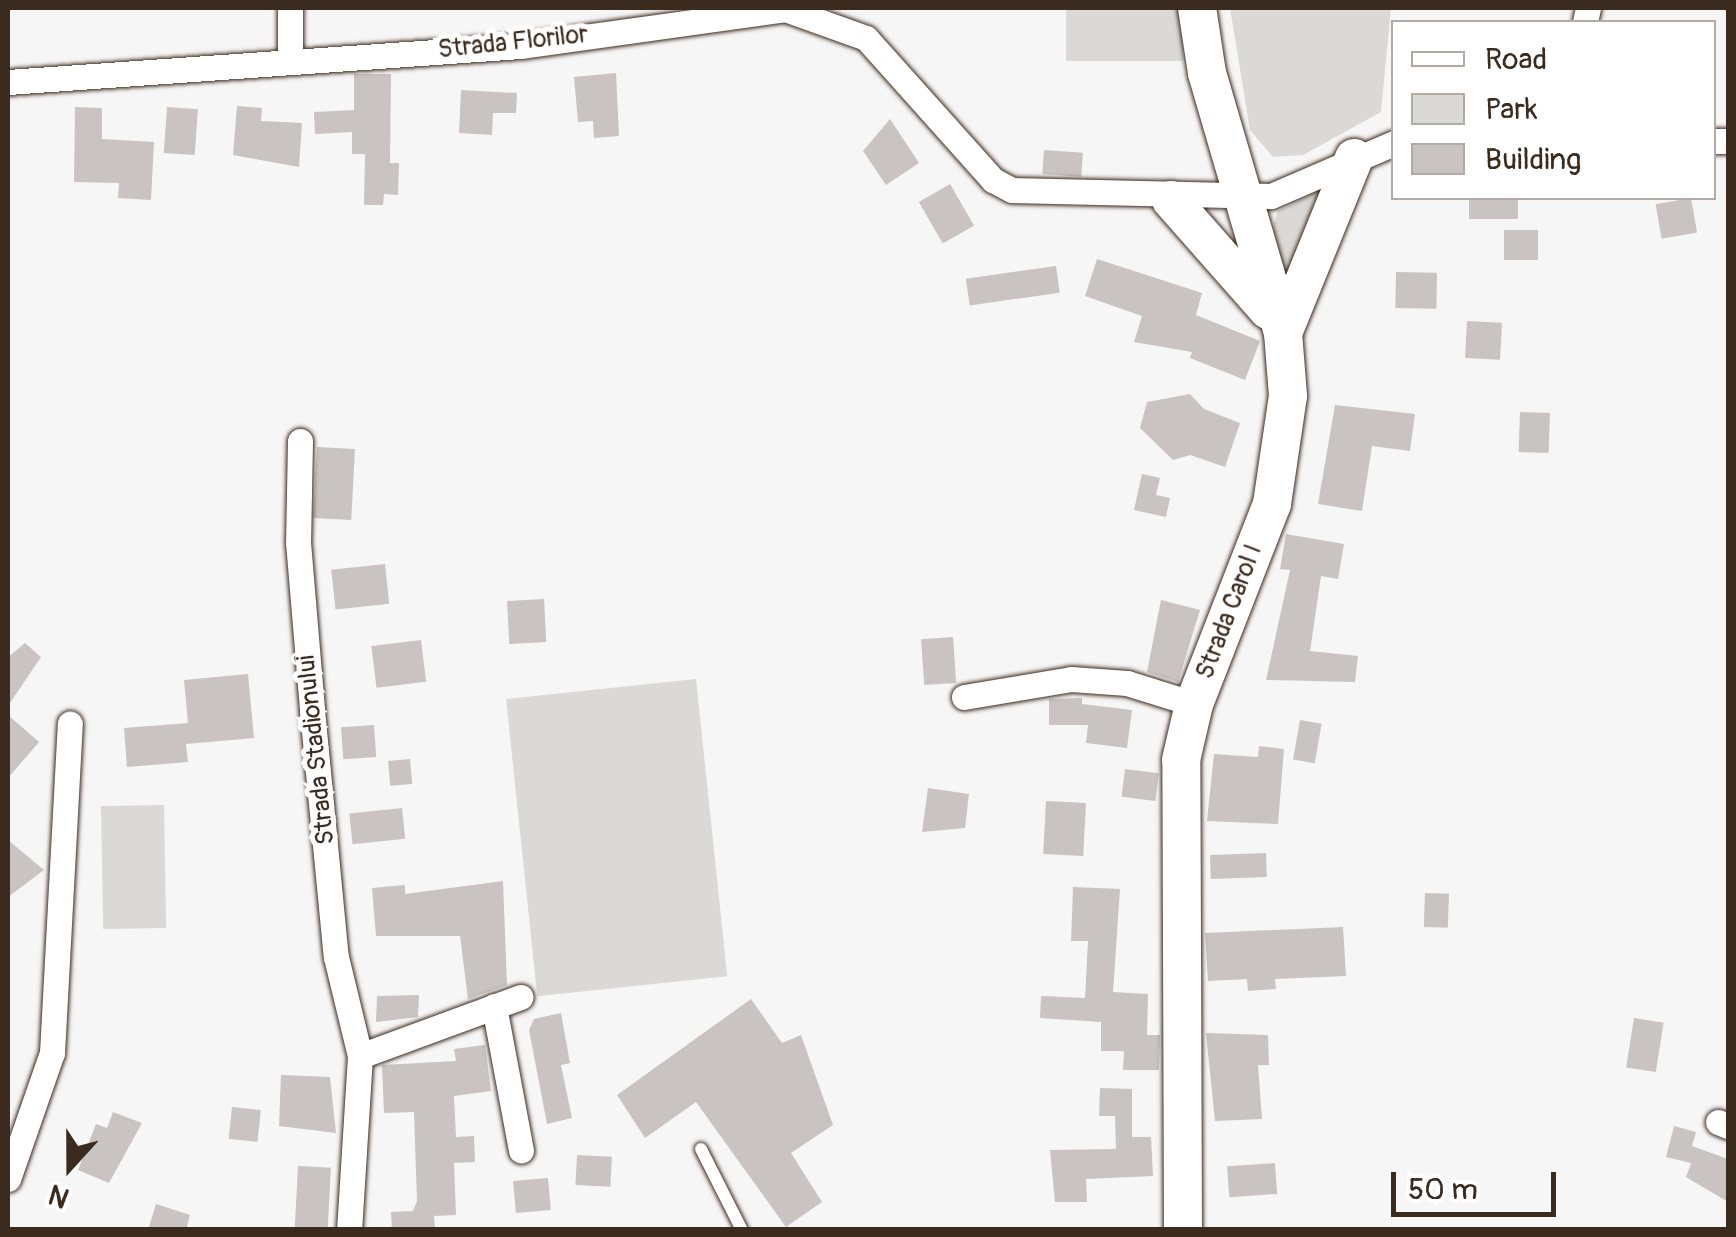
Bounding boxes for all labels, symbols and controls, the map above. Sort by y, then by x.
street label: Strada Florilor [437,20,589,66]
legend [1391,20,1716,200]
text: Road [1485,41,1547,78]
text: Park [1485,91,1538,128]
text: Building [1485,141,1581,178]
street label: Strada Carol I [1191,540,1269,684]
street label: Strada Stadionului [292,654,342,846]
north arrow [20,1117,120,1217]
scale bar [1396,1152,1561,1214]
text: 50 m [1408,1171,1478,1208]
text: N [44,1176,74,1215]

